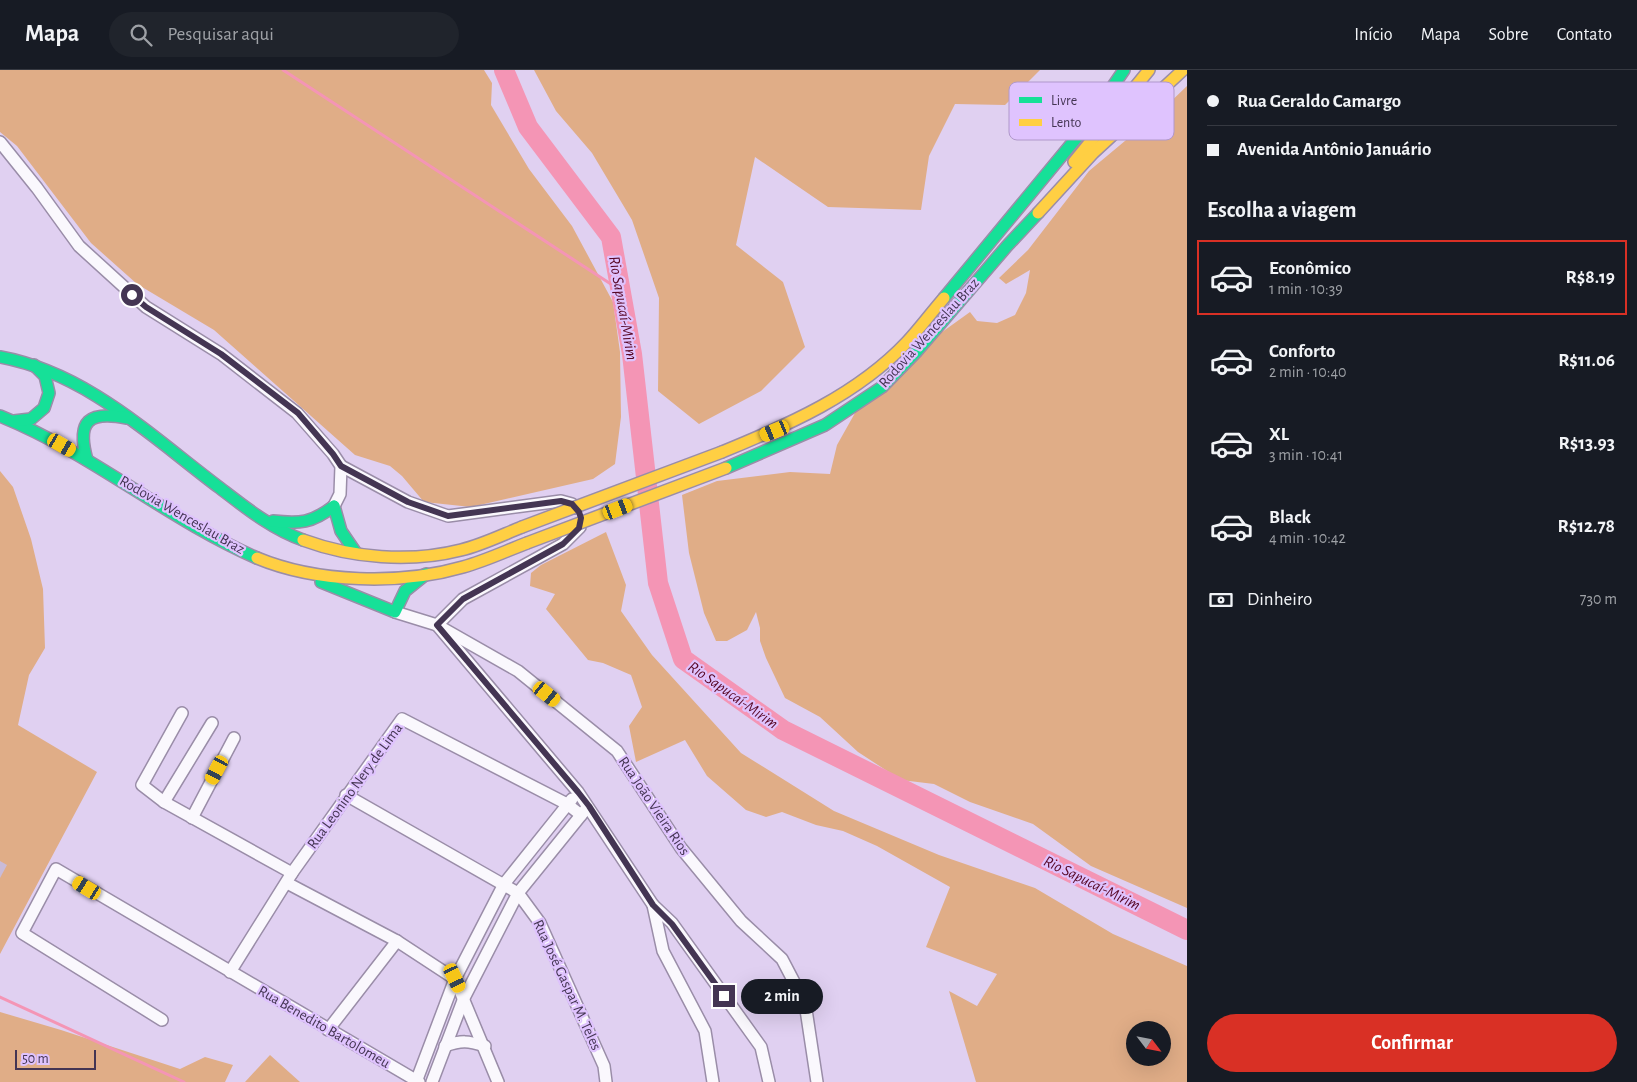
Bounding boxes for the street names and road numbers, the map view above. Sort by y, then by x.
street label: Rodovia Wenceslau Braz [876,275,982,391]
street label: Rodovia Wenceslau Braz [117,473,247,557]
street label: Rua Leonino Nery de Lima [305,720,405,851]
street label: Rua João Vieira Rios [616,754,692,858]
street label: Rua José Gaspar M. Teles [530,917,604,1053]
street label: Rua Benedito Bartolomeu [256,983,393,1071]

